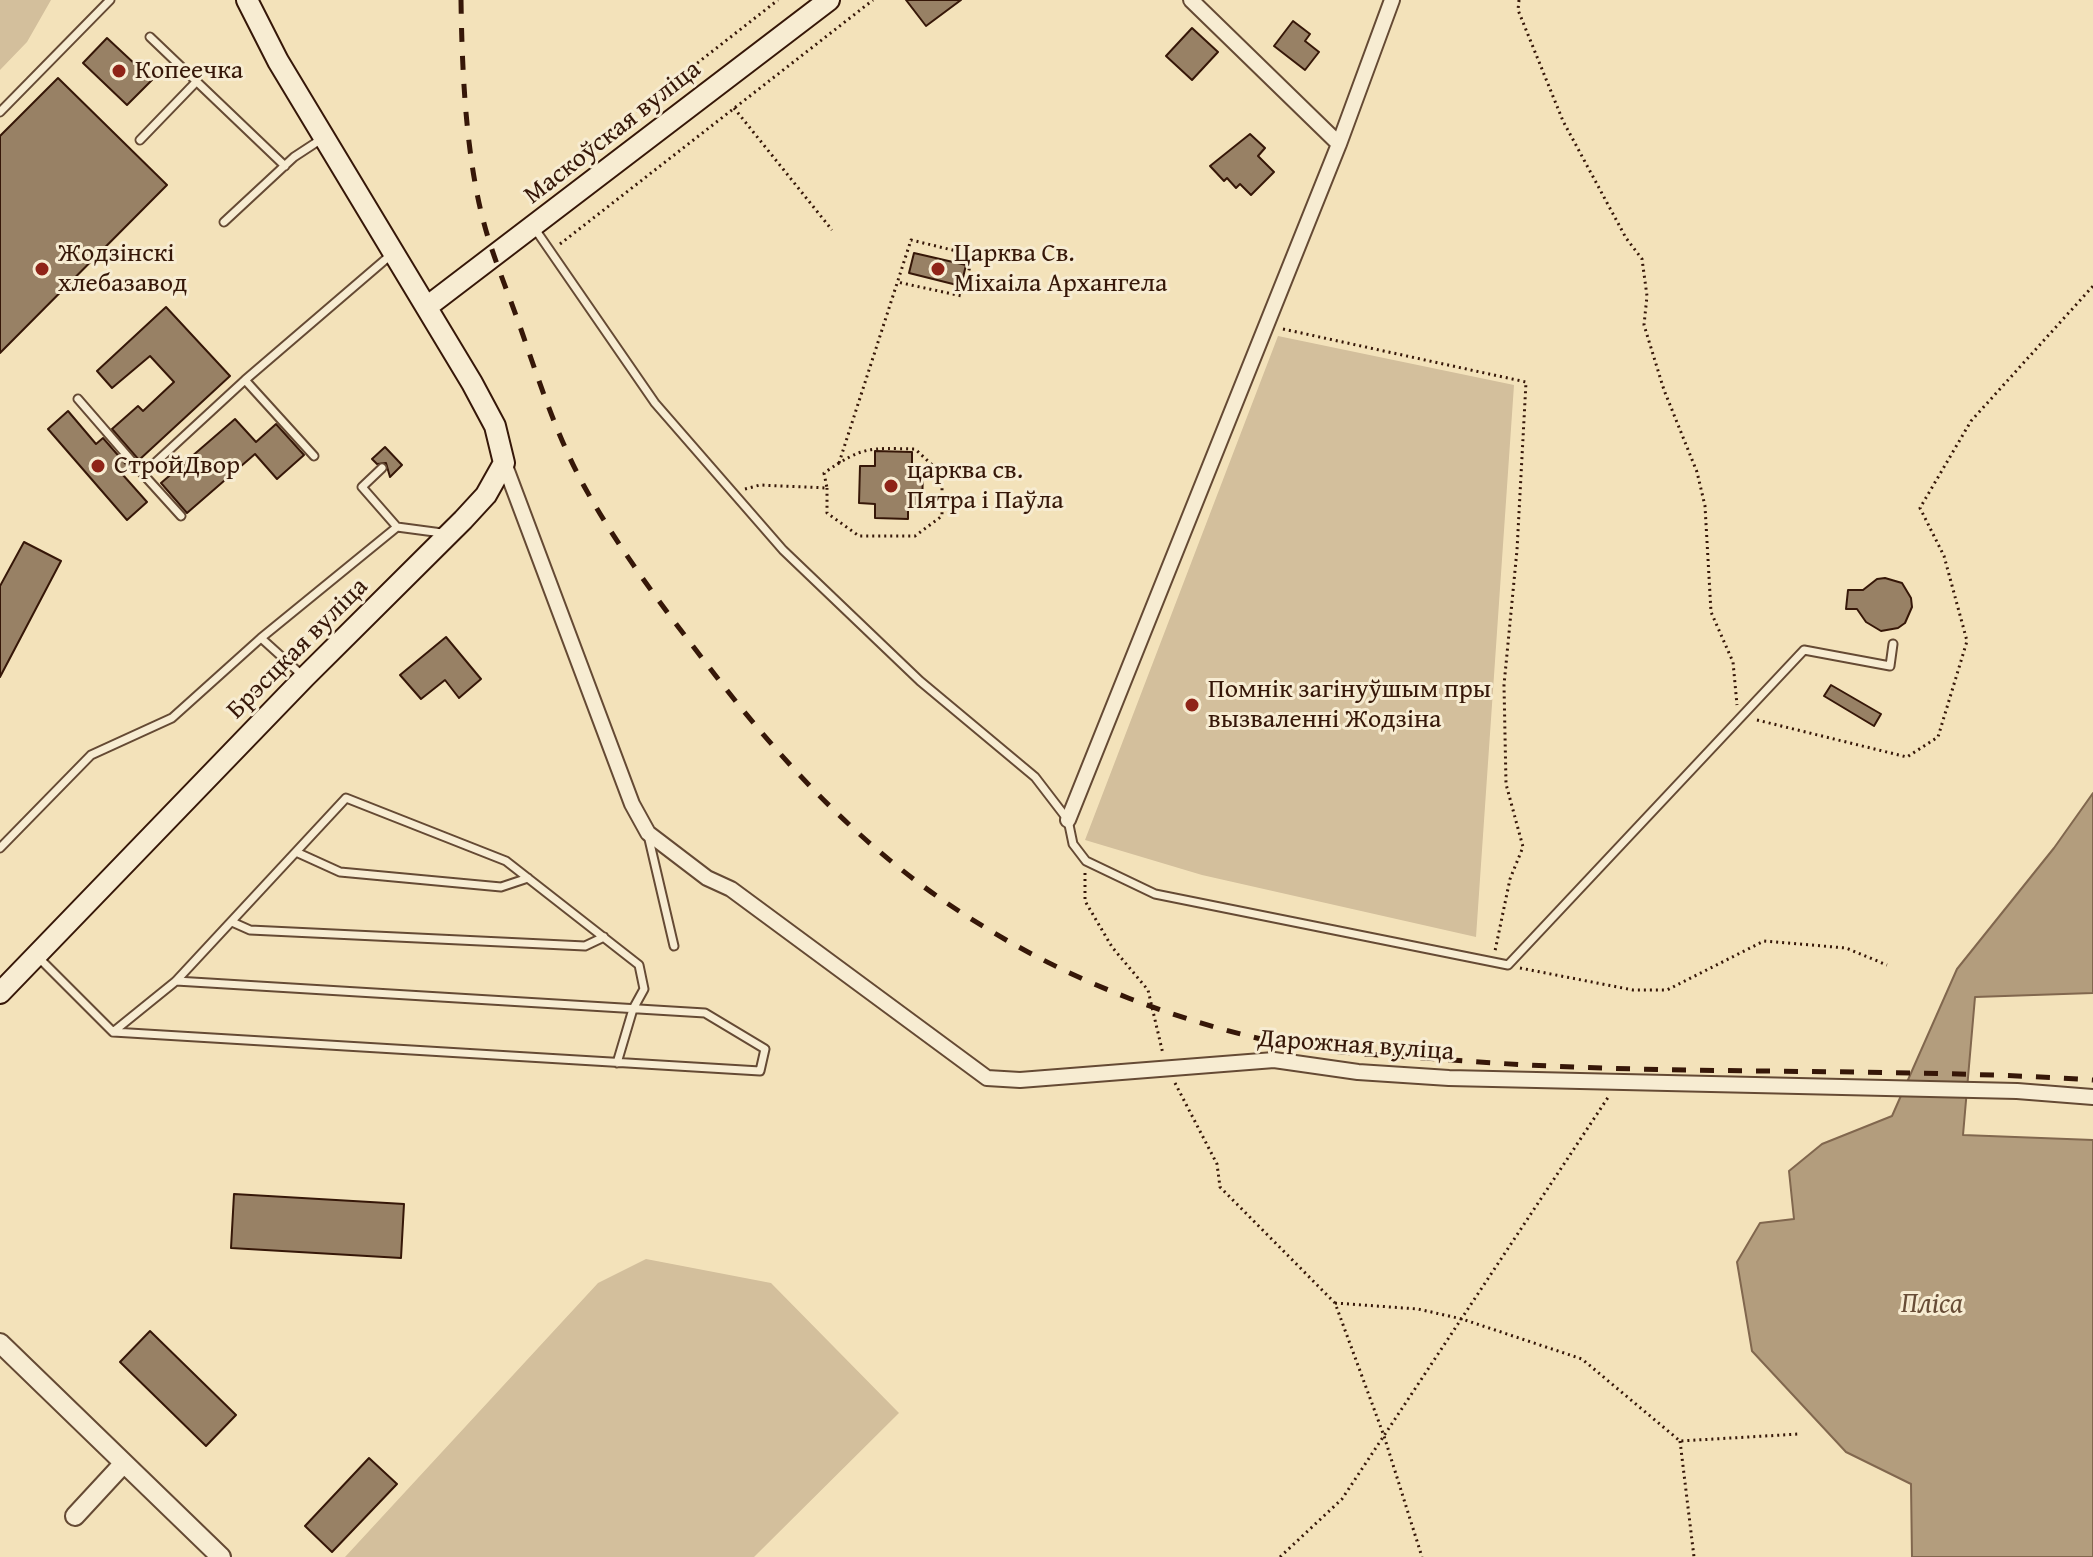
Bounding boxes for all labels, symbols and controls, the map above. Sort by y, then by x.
street label: Маскоўская вуліца [518,54,708,212]
place label: Копеечка [135,55,243,87]
marker: Копеечка [110,62,128,80]
place label: Жодзінскі хлебазавод [58,238,187,300]
place label: Царква Св. Міхаіла Архангела [954,238,1167,300]
marker: Жодзінскі хлебазавод [33,260,51,278]
marker: Царква Св. Міхаіла Архангела [929,260,947,278]
place label: СтройДвор [114,450,240,482]
place label: царква св. Пятра і Паўла [907,455,1064,516]
marker: СтройДвор [89,457,107,475]
marker: царква св. Пятра і Паўла [882,477,900,495]
street label: Брэсцкая вуліца [221,572,375,726]
place label: Помнік загінуўшым пры вызваленні Жодзіна [1208,674,1491,736]
marker: Помнік загінуўшым пры вызваленні Жодзіна [1183,696,1201,714]
street label: Дарожная вуліца [1257,1024,1455,1068]
water label: Пліса [1901,1288,1963,1322]

